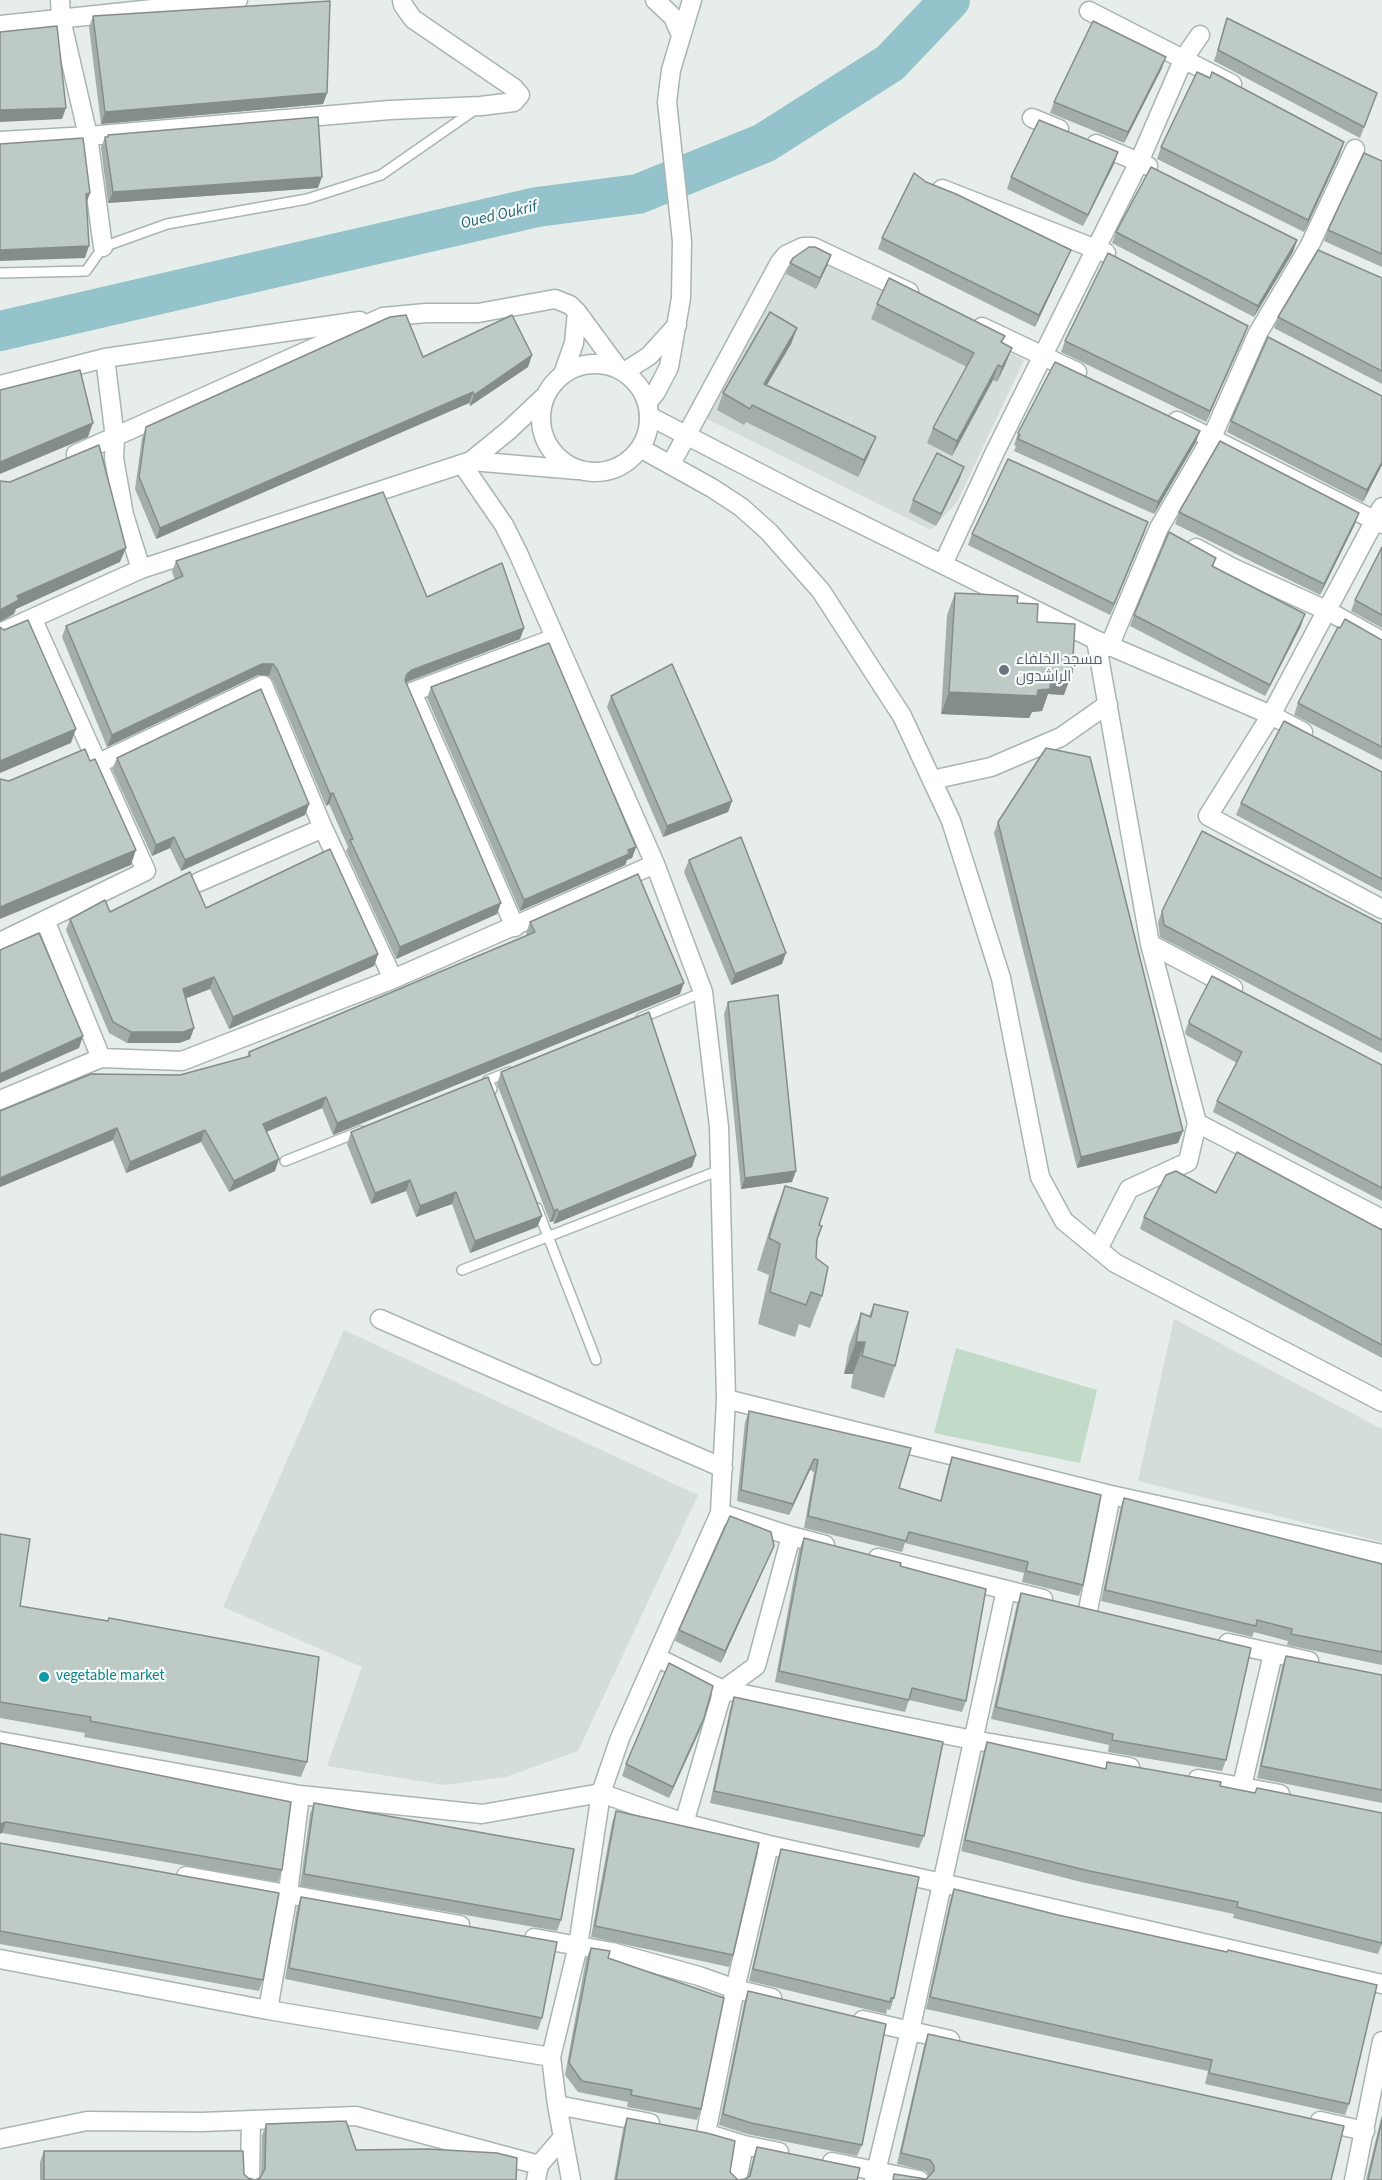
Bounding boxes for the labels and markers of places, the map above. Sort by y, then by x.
place label: مسجد الخلفاء الراشدون [1016,652,1103,687]
marker: مسجد الخلفاء الراشدون [997,663,1011,677]
place label: vegetable market [56,1668,164,1686]
marker: vegetable market [37,1670,51,1684]

